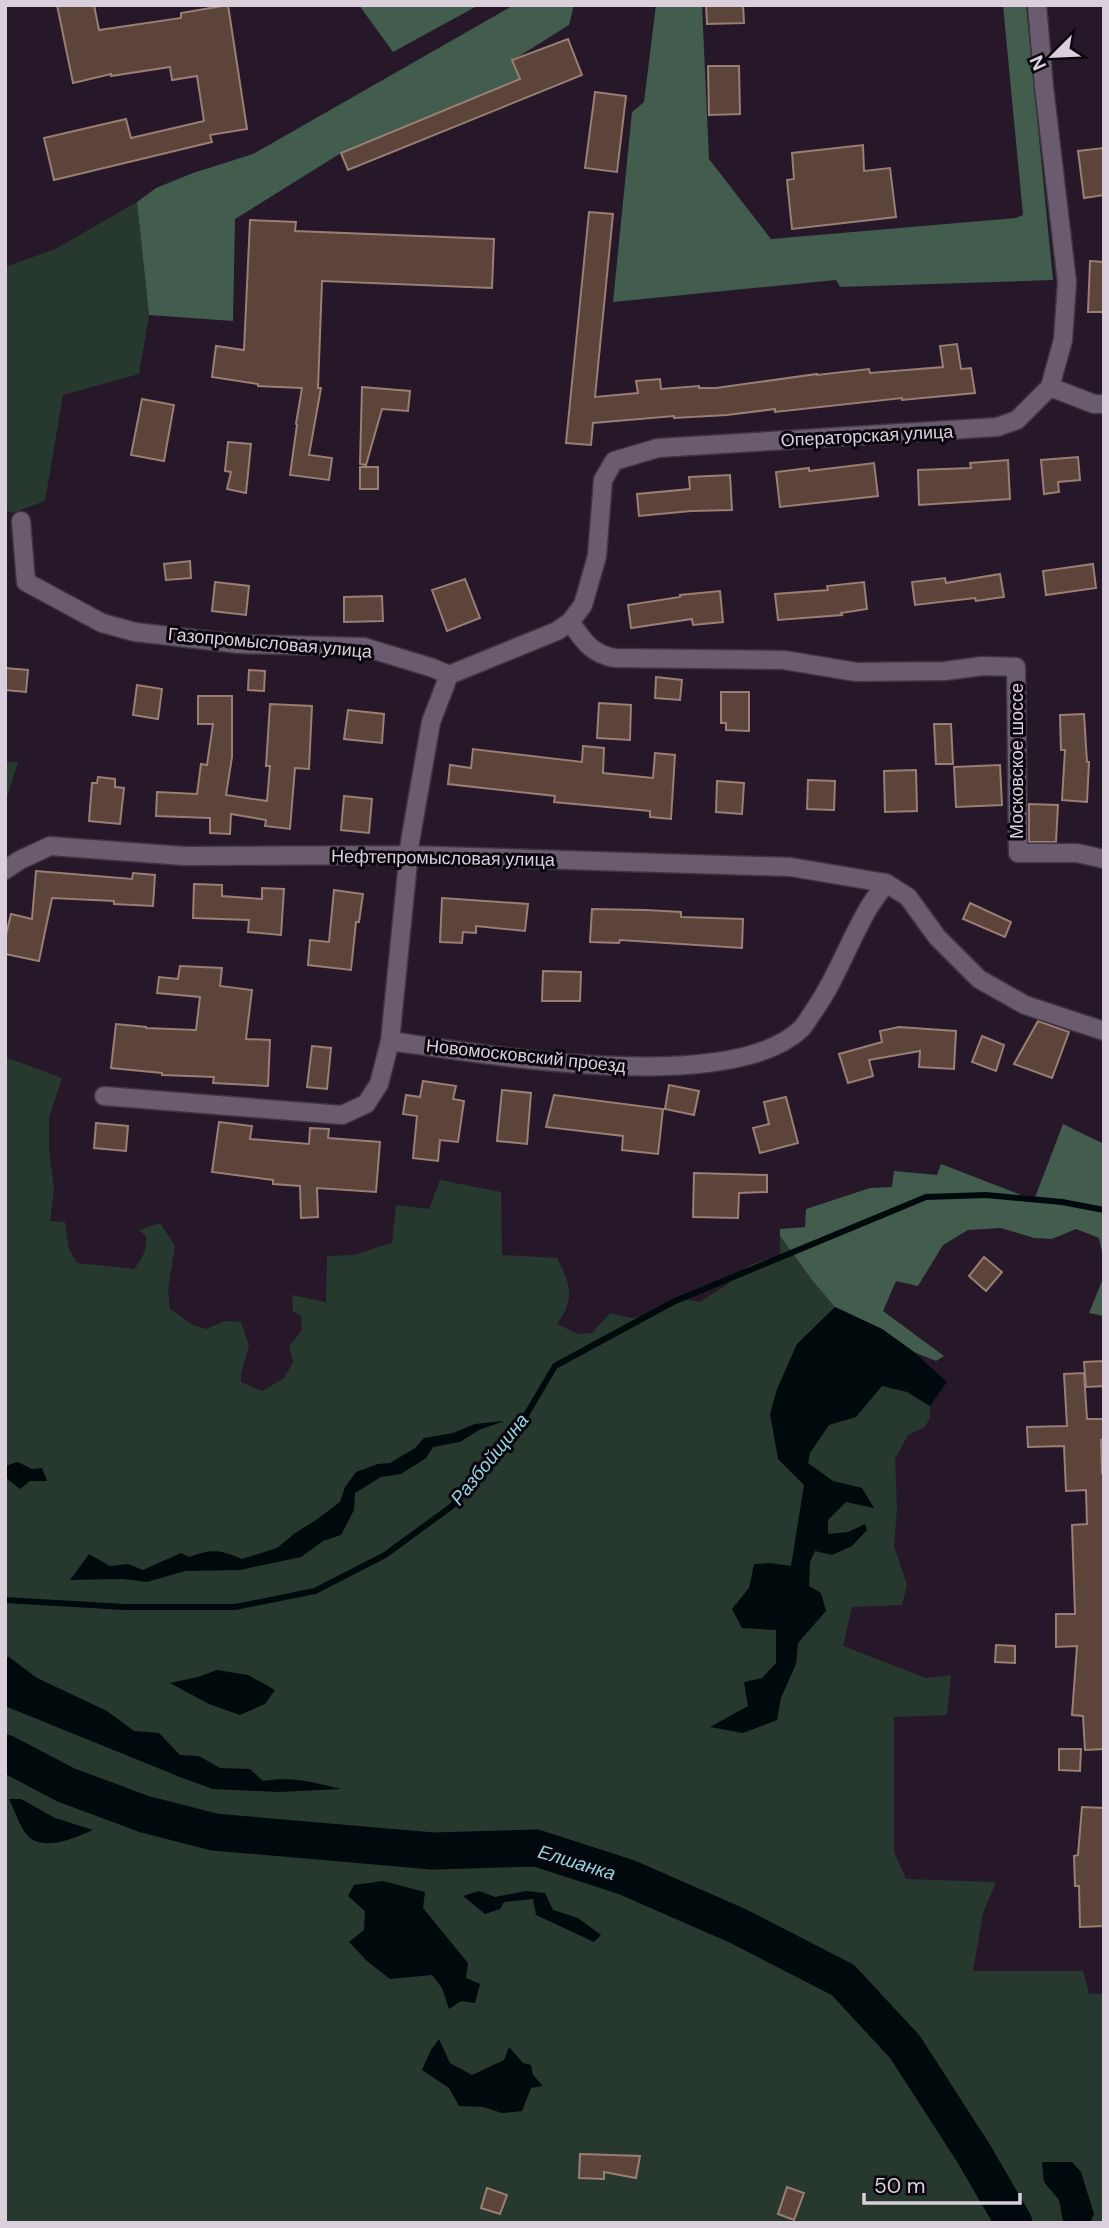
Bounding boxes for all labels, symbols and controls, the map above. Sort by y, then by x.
north arrow [1018,21,1088,91]
text: N [1024,51,1052,74]
street label: Операторская улица [780,419,955,453]
street label: Газопромысловая улица [167,622,374,664]
street label: Московское шоссе [1005,683,1029,839]
street label: Нефтепромысловая улица [331,844,556,872]
street label: Новомосковский проезд [425,1034,628,1078]
water label: Разбойщина [445,1408,534,1510]
water label: Елшанка [535,1839,619,1886]
scale bar [864,2162,1020,2206]
text: 50 m [874,2172,925,2200]

